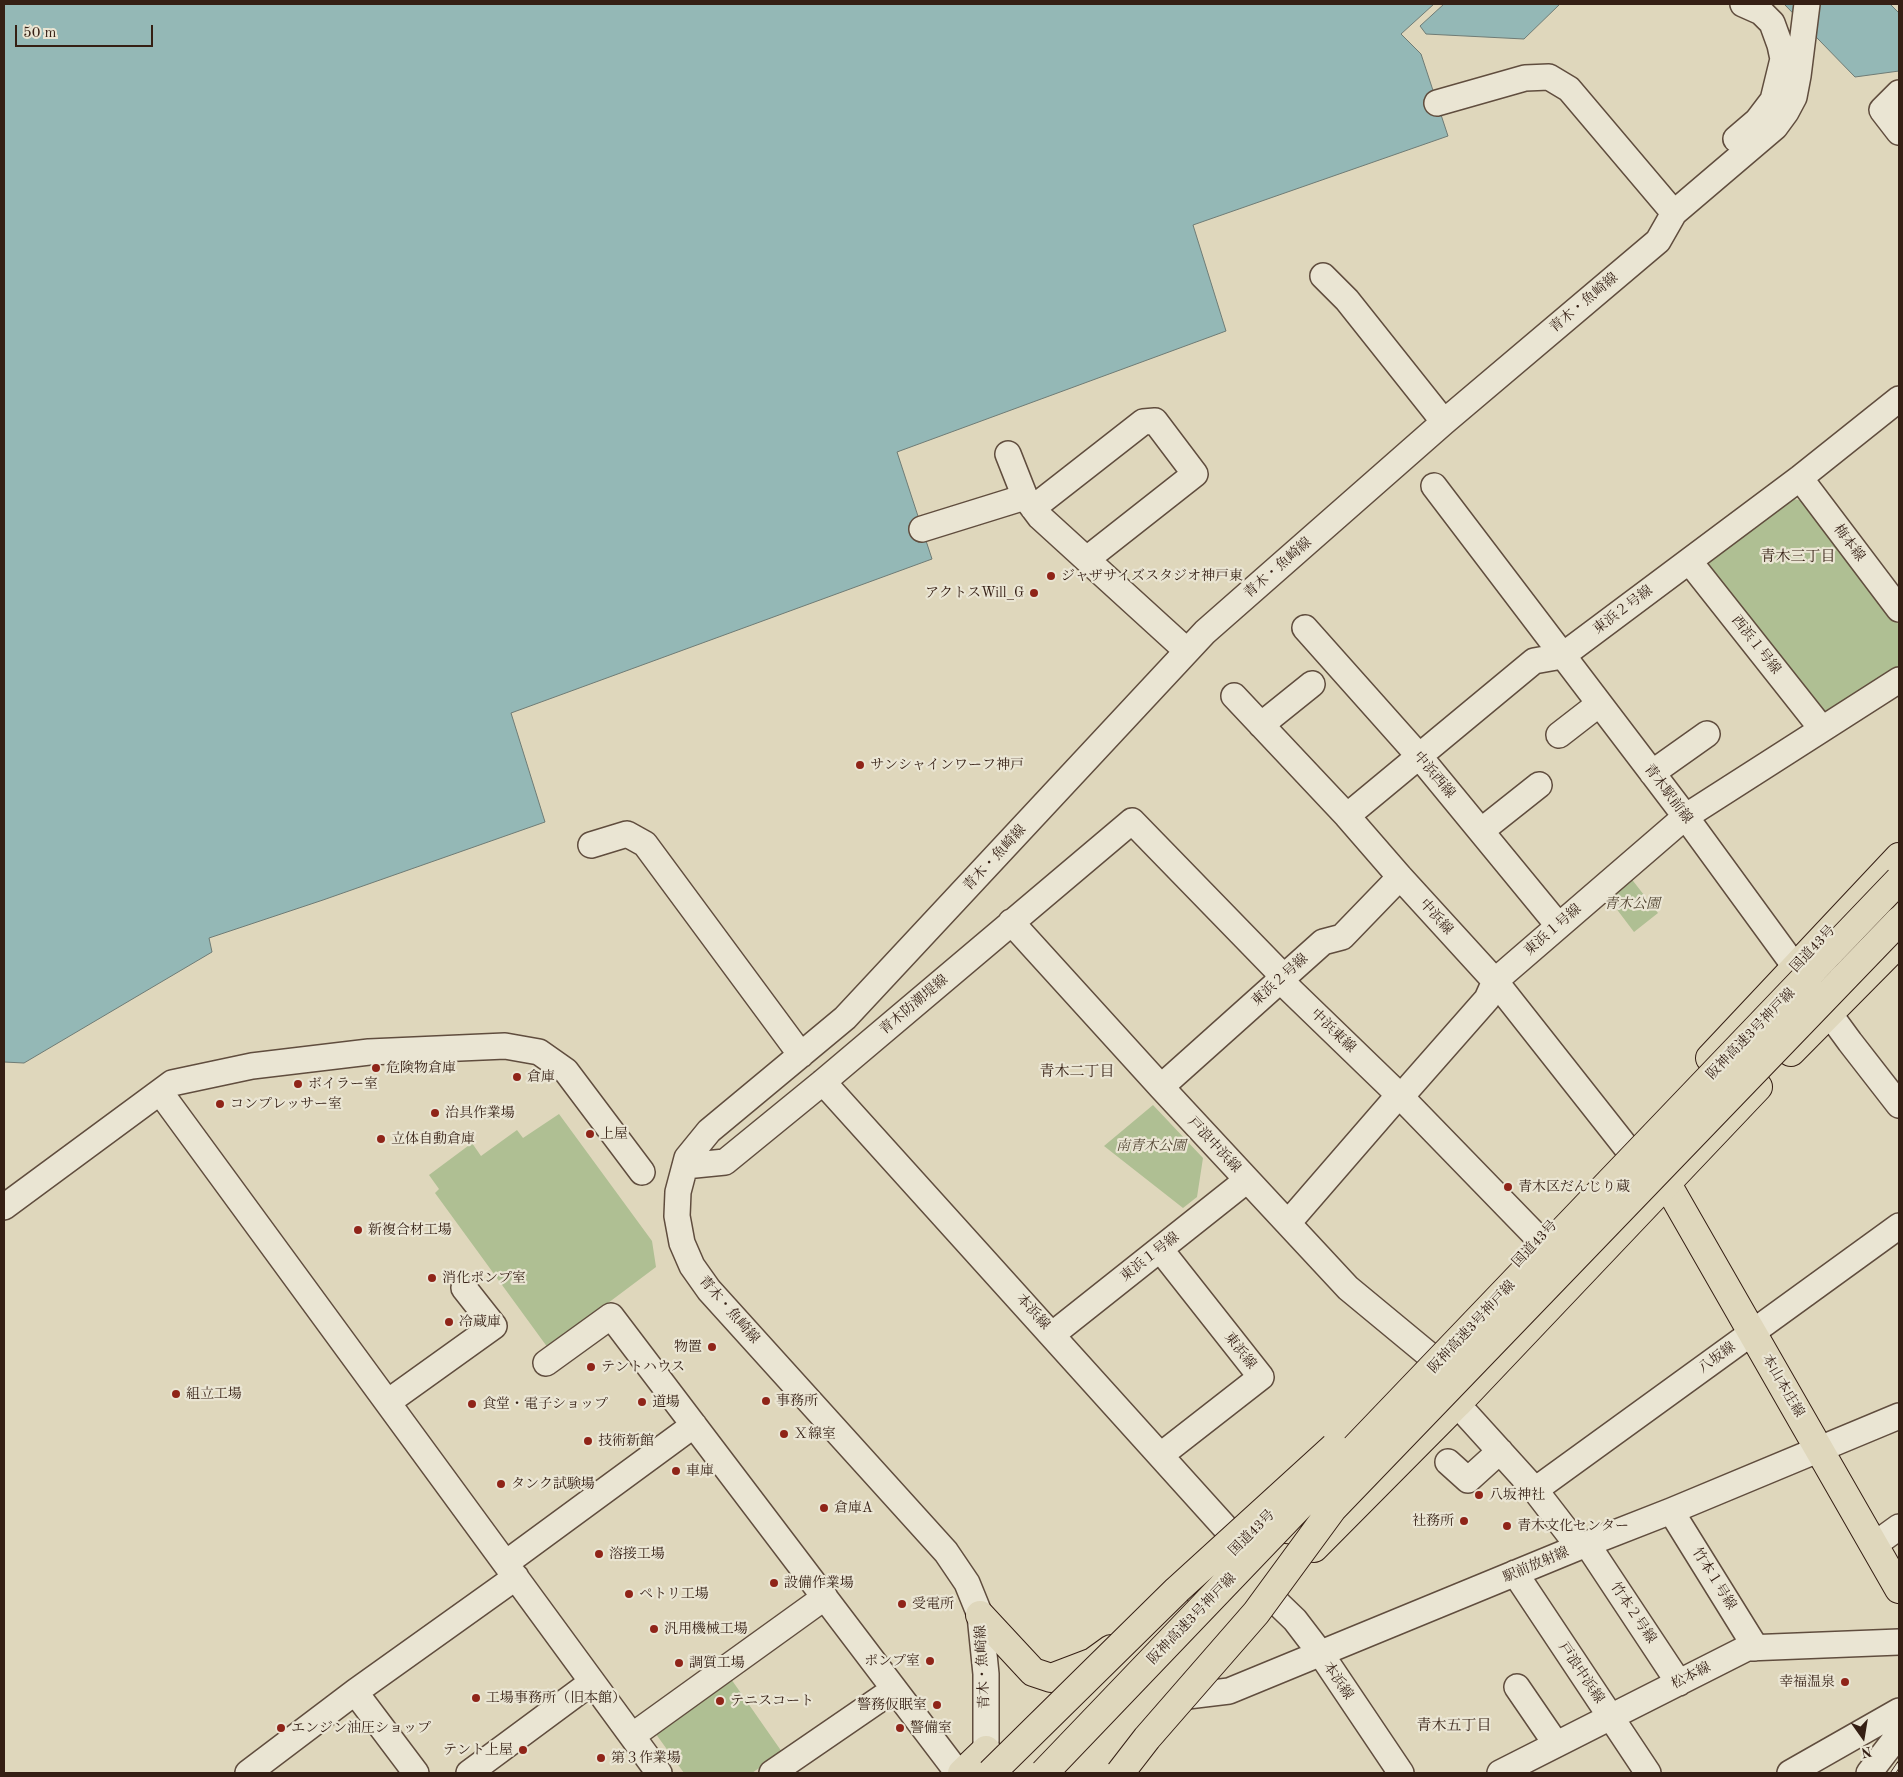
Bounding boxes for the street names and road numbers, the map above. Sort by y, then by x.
street label: 青木・魚崎線 [1546,270,1622,336]
street label: 梅本線 [1830,521,1868,565]
street label: 青木・魚崎線 [1241,534,1315,602]
street label: 東浜２号線 [1590,582,1656,638]
street label: 西浜１号線 [1728,612,1784,678]
street label: 中浜西線 [1410,748,1458,802]
street label: 青木駅前線 [1640,761,1696,827]
street label: 青木・魚崎線 [960,822,1030,894]
street label: 中浜線 [1416,896,1456,938]
street label: 東浜１号線 [1521,901,1585,959]
street label: 国道43号 [1787,922,1839,976]
street label: 東浜２号線 [1248,950,1312,1010]
street label: 青木防潮堤線 [876,972,952,1038]
street label: 阪神高速3号神戸線 [1703,985,1799,1083]
street label: 中浜東線 [1307,1006,1359,1056]
street label: 戸浪中浜線 [1184,1114,1244,1176]
street label: 国道43号 [1509,1217,1561,1271]
street label: 東浜１号線 [1117,1229,1183,1285]
street label: 青木・魚崎線 [695,1273,763,1347]
street label: 阪神高速3号神戸線 [1425,1277,1519,1377]
street label: 本浜線 [1013,1291,1053,1333]
street label: 東浜線 [1220,1329,1260,1373]
street label: 八坂線 [1695,1339,1739,1377]
street label: 本山本庄線 [1758,1351,1808,1421]
street label: 国道43号 [1225,1506,1279,1560]
street label: 駅前放射線 [1501,1544,1571,1586]
street label: 竹本１号線 [1688,1545,1740,1613]
street label: 阪神高速3号神戸線 [1144,1570,1240,1668]
street label: 竹本２号線 [1606,1579,1660,1647]
street label: 青木・魚崎線 [972,1625,994,1709]
street label: 戸浪中浜線 [1554,1639,1608,1707]
street label: 本浜線 [1319,1659,1357,1703]
street label: 松本線 [1668,1659,1714,1693]

